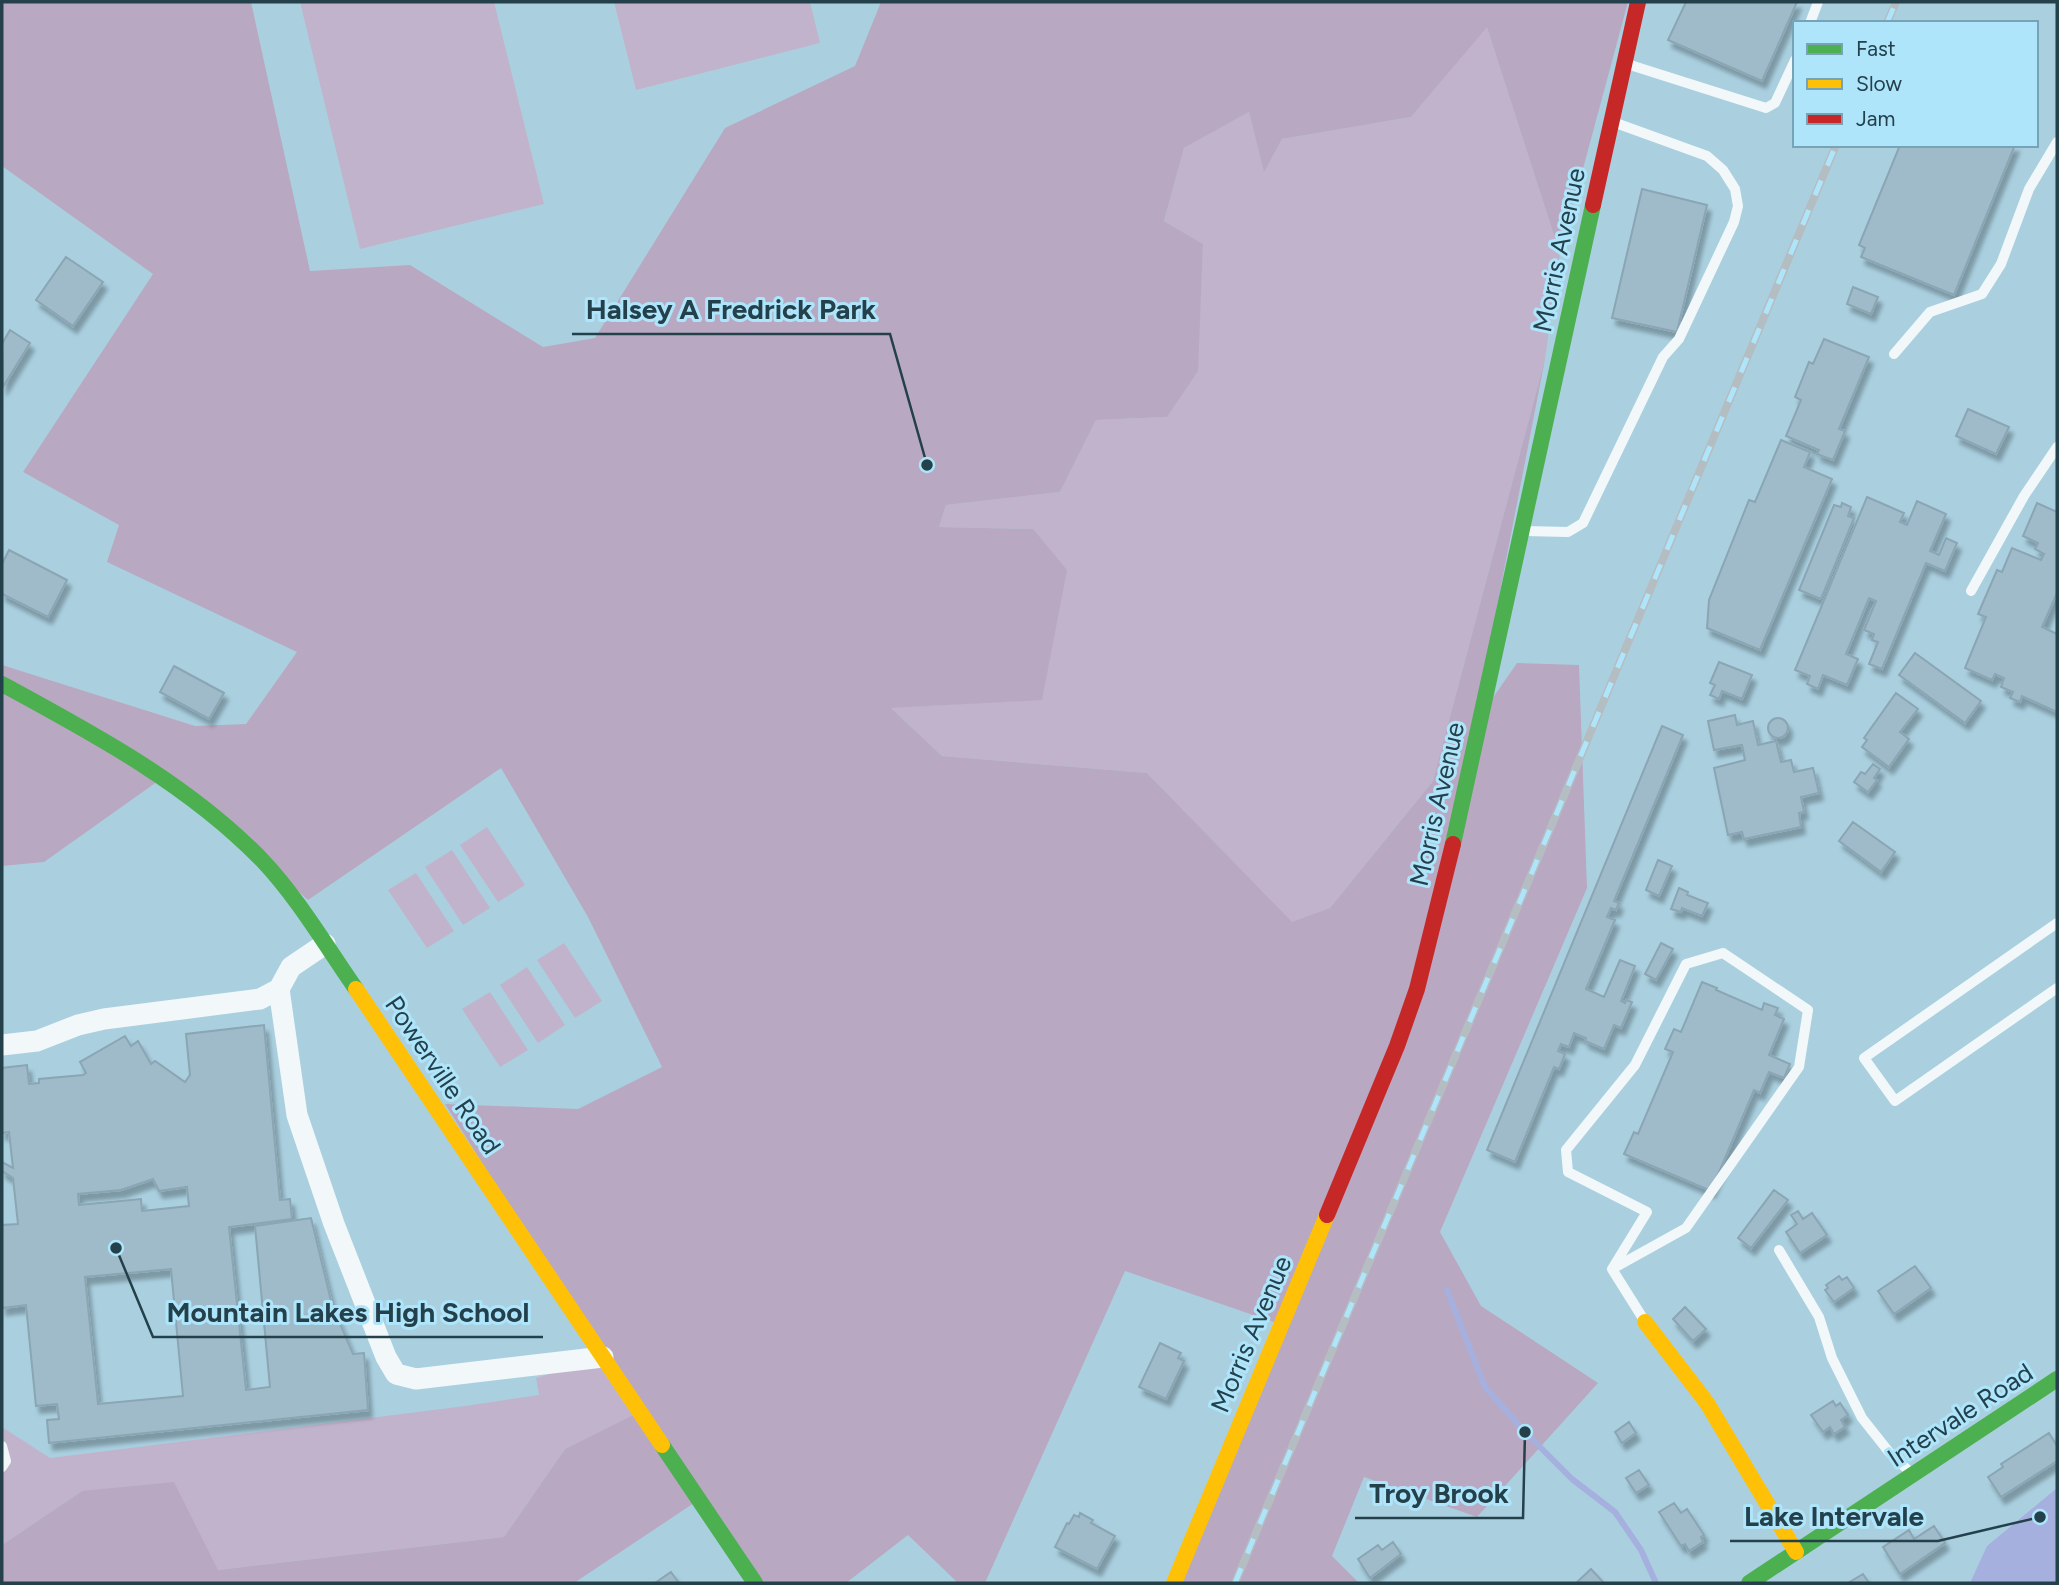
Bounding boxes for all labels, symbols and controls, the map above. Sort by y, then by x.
legend [1793,21,2038,147]
text: Fast [1856,36,1896,61]
text: Slow [1856,71,1902,96]
text: Jam [1856,106,1895,131]
street label: Morris Avenue [1526,165,1592,335]
callout: Halsey A Fredrick Park [572,285,890,334]
text: Halsey A Fredrick Park [586,292,876,326]
street label: Morris Avenue [1403,719,1471,889]
street label: Powerville Road [378,990,508,1160]
street label: Morris Avenue [1204,1251,1298,1417]
callout: Mountain Lakes High School [153,1288,543,1337]
text: Mountain Lakes High School [167,1295,529,1329]
street label: Intervale Road [1881,1356,2039,1474]
callout: Troy Brook [1355,1469,1523,1518]
text: Troy Brook [1369,1476,1509,1510]
callout: Lake Intervale [1730,1492,1938,1541]
text: Lake Intervale [1744,1499,1924,1533]

